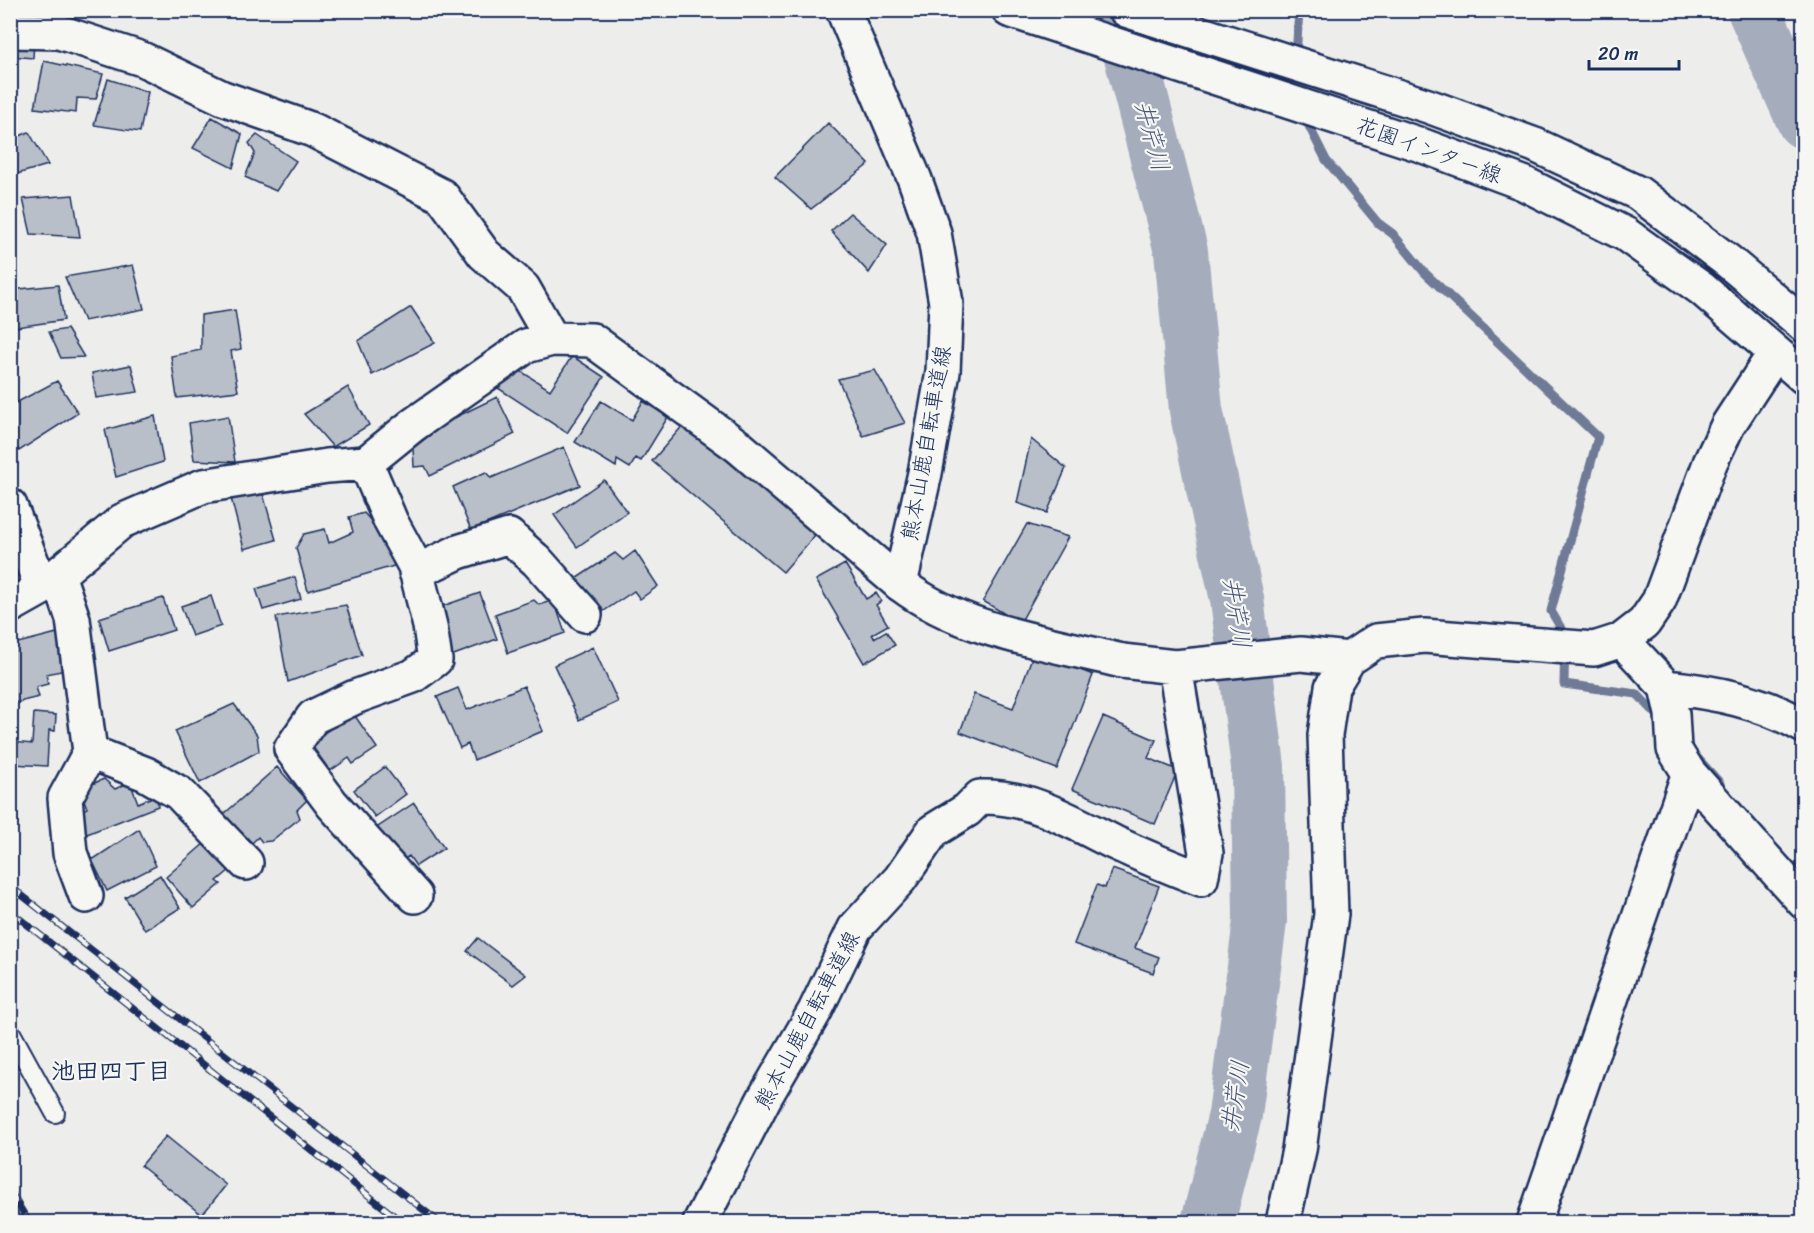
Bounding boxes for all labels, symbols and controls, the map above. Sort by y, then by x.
scale bar [1589,33,1679,71]
text: 20 m [1598,38,1638,70]
water label: 井芹川 [1122,96,1182,176]
street label: 花園インター線 [1350,105,1508,195]
street label: 熊本山鹿自転車道線 [890,342,962,544]
water label: 井芹川 [1211,574,1263,652]
street label: 熊本山鹿自転車道線 [743,923,871,1117]
district label: 池田四丁目 [51,1050,171,1092]
water label: 井芹川 [1209,1057,1261,1135]

